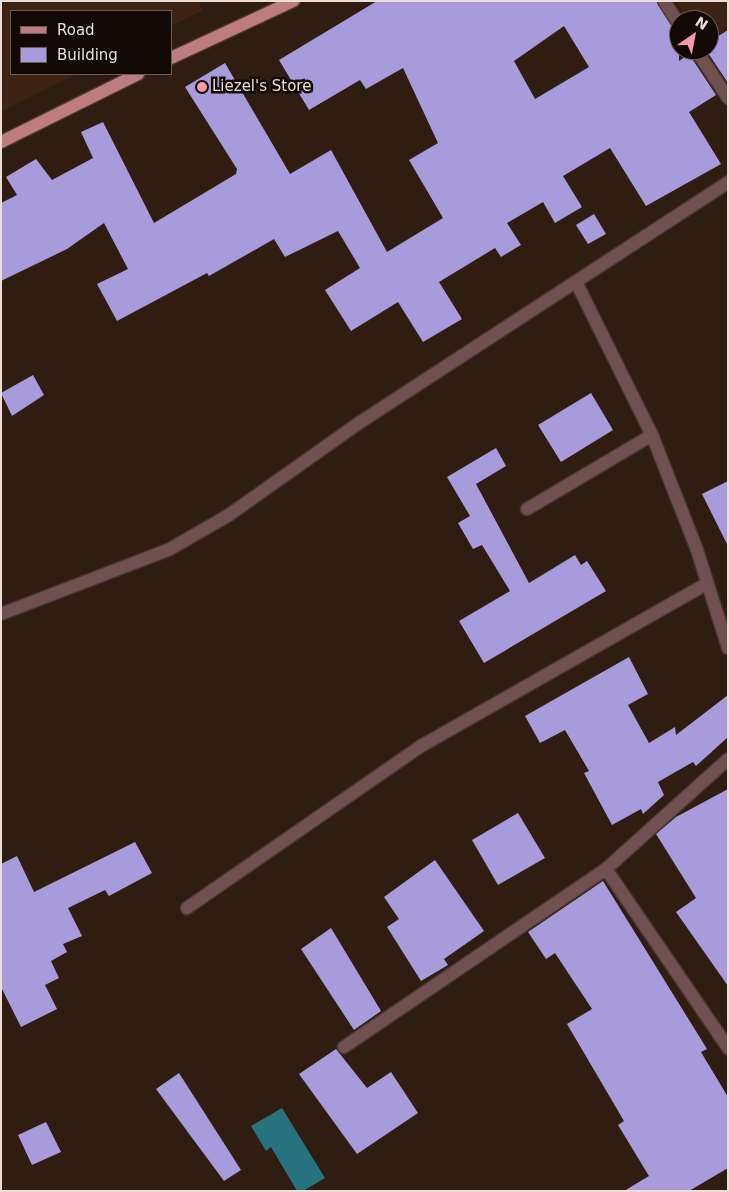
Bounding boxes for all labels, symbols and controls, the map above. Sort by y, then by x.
legend [10,10,172,75]
north arrow [669,10,719,60]
text: N [692,13,711,33]
text: Road [57,21,95,39]
text: Building [57,46,118,64]
place label: Liezel's Store [212,78,311,96]
marker: Liezel's Store [196,81,208,93]

